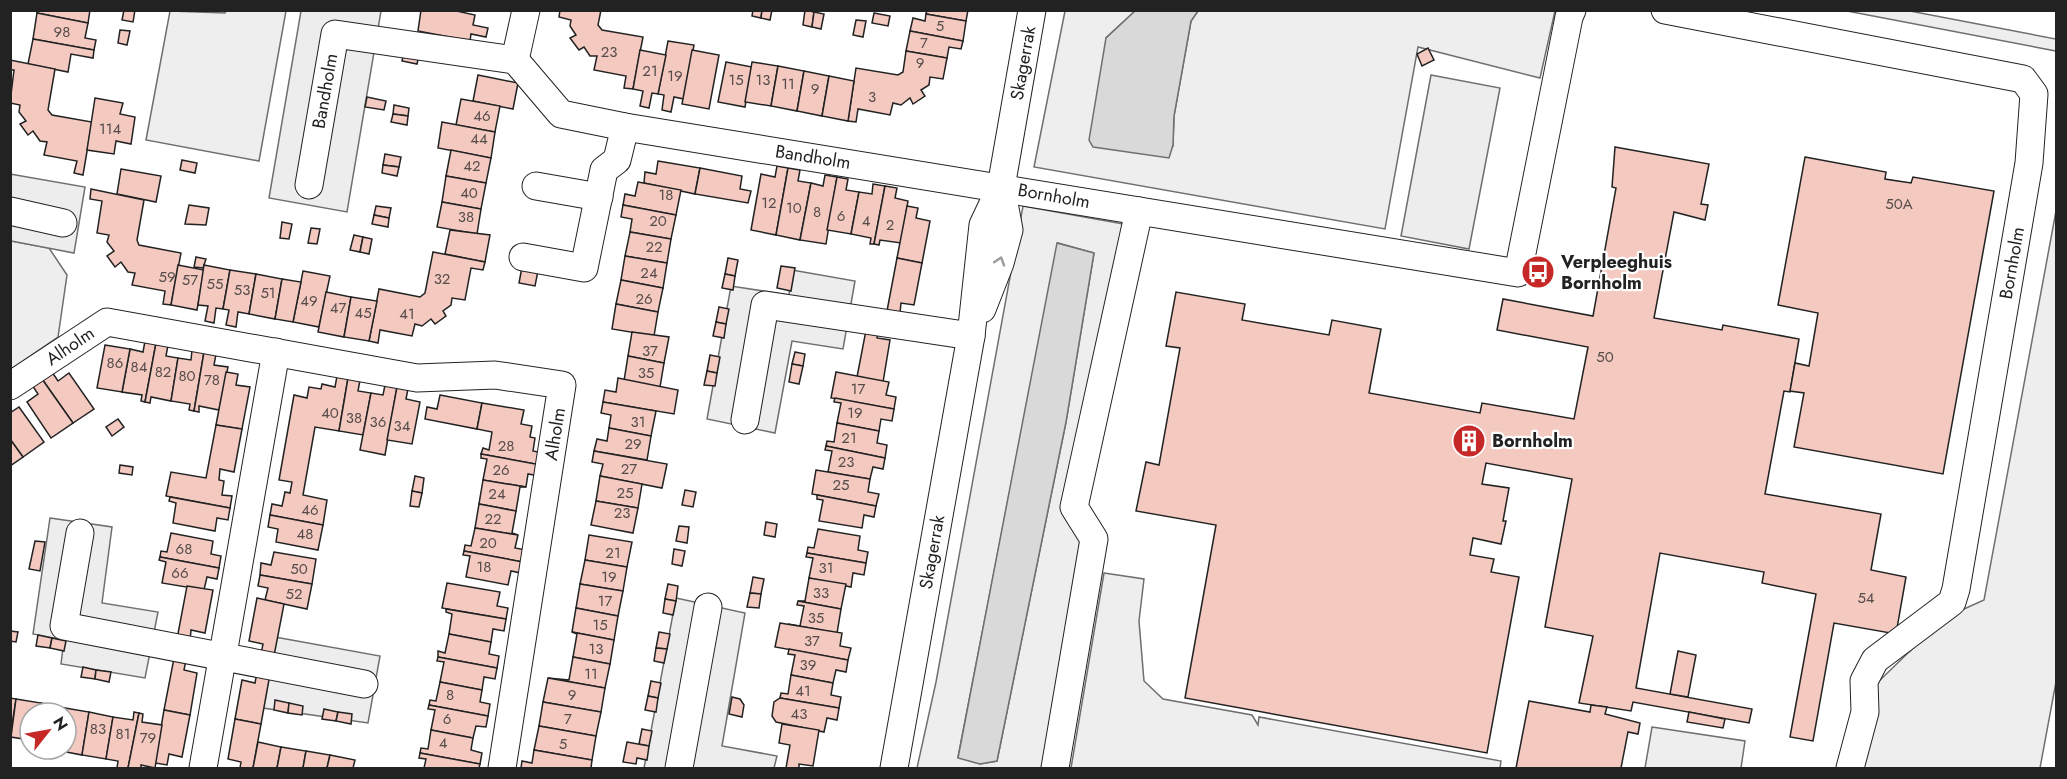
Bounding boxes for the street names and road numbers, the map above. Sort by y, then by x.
street label: Skagerrak [1004,24,1042,102]
street label: Bandholm [306,51,344,131]
street label: Bandholm [773,138,853,176]
street label: Bornholm [1016,177,1092,215]
street label: Bornholm [1993,225,2031,301]
street label: Alholm [41,320,99,372]
street label: Alholm [538,406,572,462]
street label: Skagerrak [913,513,951,591]

